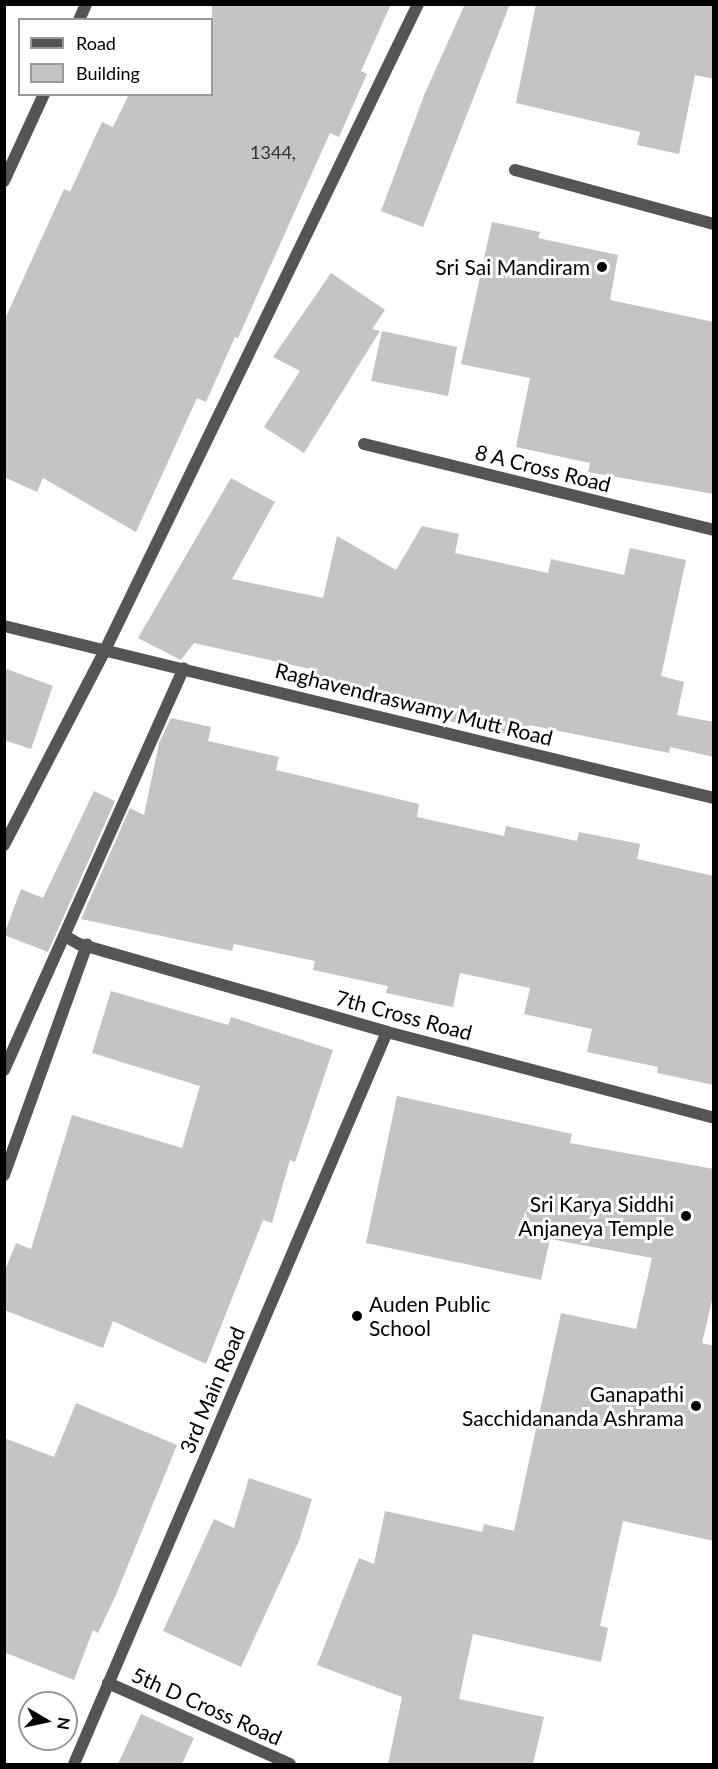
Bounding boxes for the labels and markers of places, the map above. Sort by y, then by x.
place label: Sri Sai Mandiram [435,254,590,280]
marker: Sri Sai Mandiram [595,260,609,274]
place label: Sri Karya Siddhi Anjaneya Temple [518,1191,674,1241]
marker: Sri Karya Siddhi Anjaneya Temple [679,1209,693,1223]
place label: Auden Public School [369,1291,491,1341]
marker: Auden Public School [350,1309,364,1323]
place label: Ganapathi Sacchidananda Ashrama [461,1381,684,1431]
marker: Ganapathi Sacchidananda Ashrama [689,1399,703,1413]

